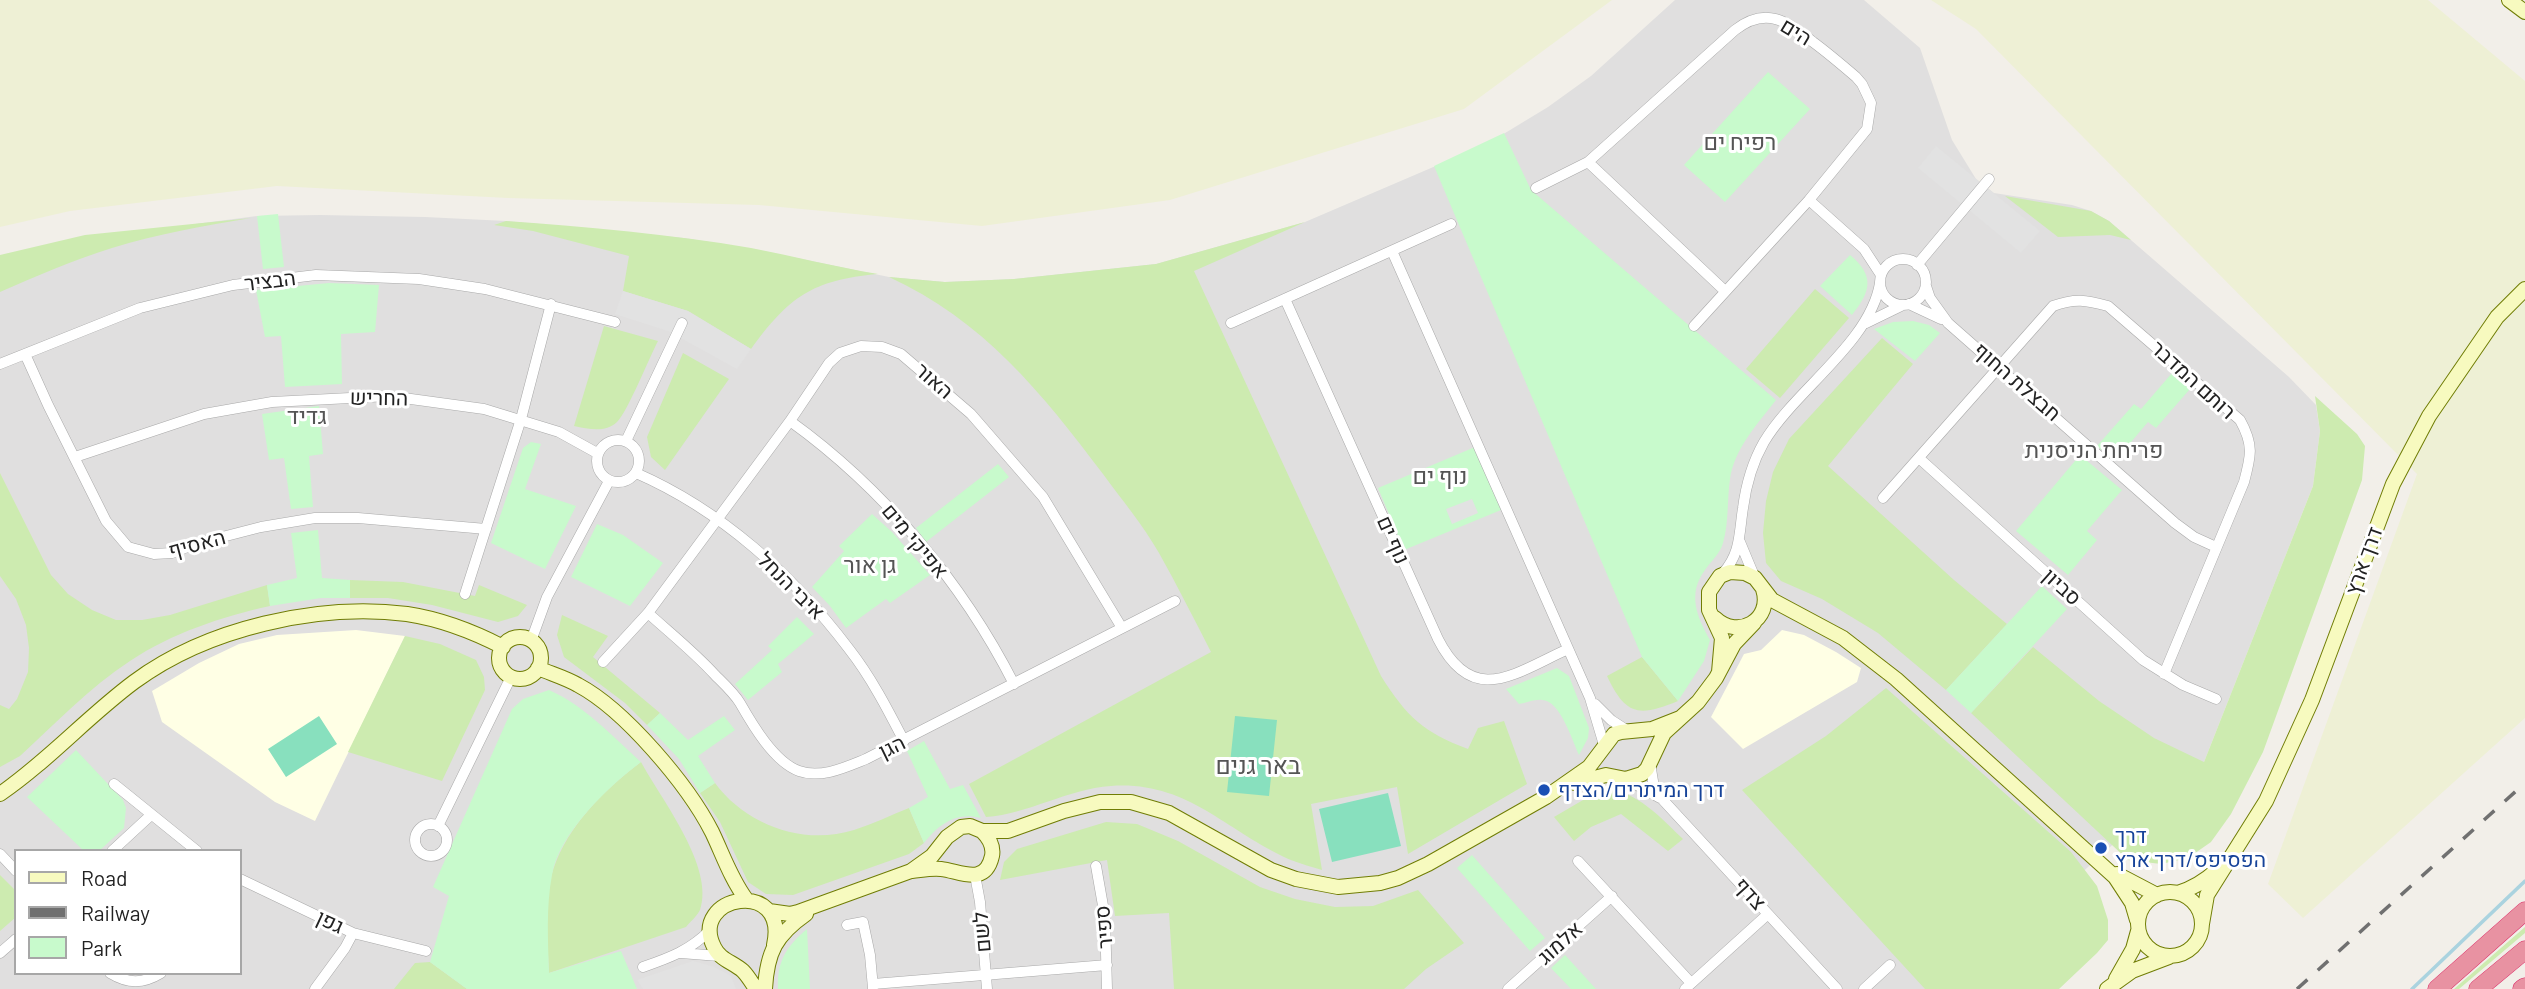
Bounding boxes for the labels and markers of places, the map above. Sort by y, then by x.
place label: דרך המיתרים/הצדף [1558,777,1725,803]
marker: דרך המיתרים/הצדף [1536,782,1552,798]
place label: דרך הפסיפס/דרך ארץ [2115,823,2266,873]
marker: דרך הפסיפס/דרך ארץ [2093,840,2109,856]

